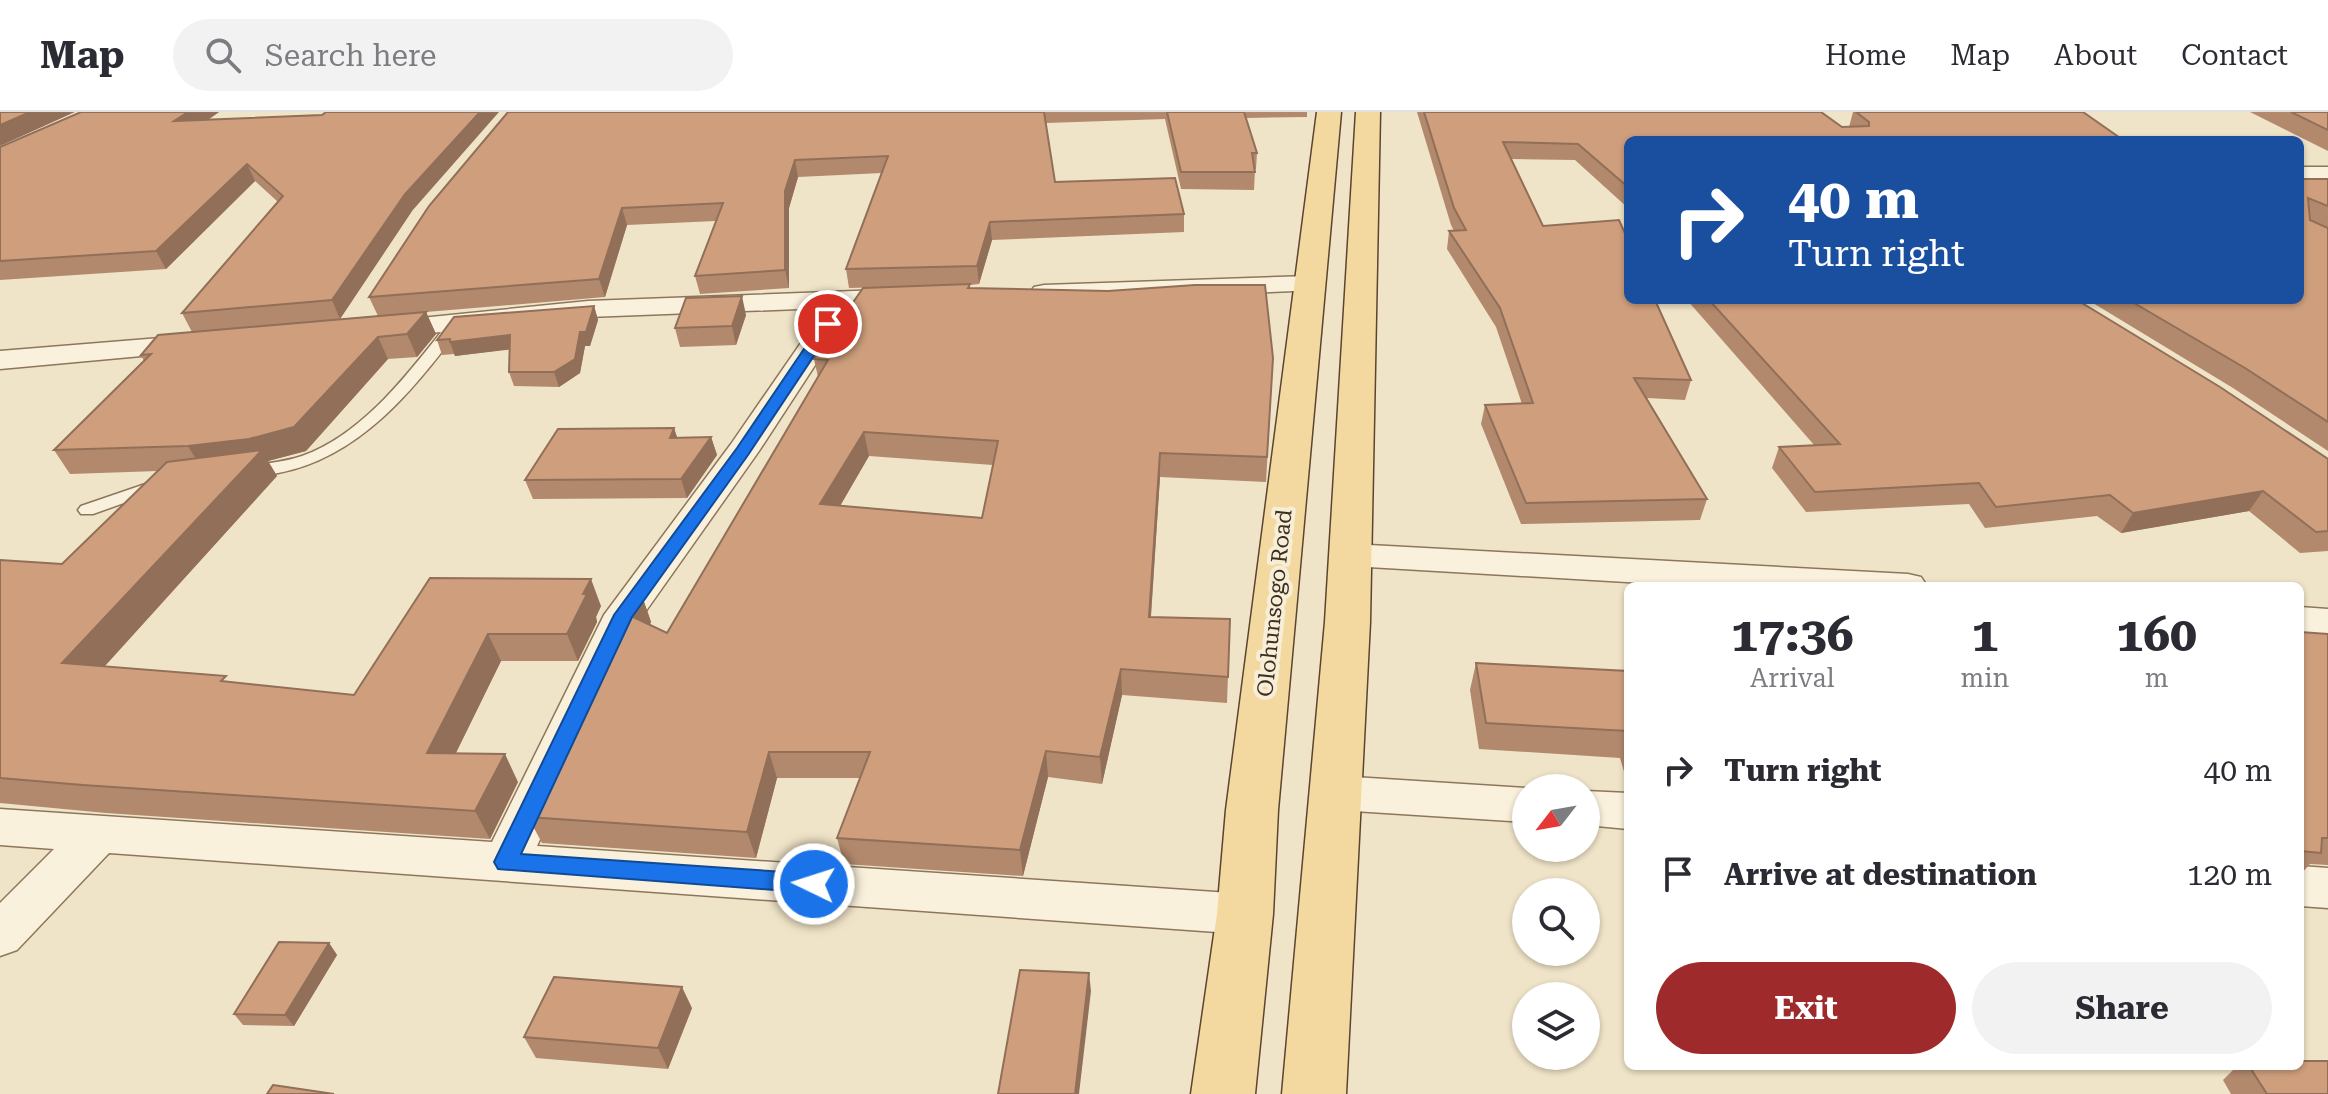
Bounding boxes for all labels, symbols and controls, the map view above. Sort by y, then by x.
search box [173,19,733,91]
text: Map [40,33,125,77]
icon: search [201,33,245,77]
text: Search here [265,38,437,73]
text: Home [1825,39,1906,72]
text: Map [1950,39,2010,72]
text: About [2054,39,2137,72]
text: Contact [2181,39,2288,72]
text: 40 m [1788,166,1919,232]
icon: right [1656,168,1760,272]
text: Turn right [1788,233,1965,275]
pin [794,290,862,358]
icon: arrive [806,302,850,346]
street label: Olohunsogo Road [1252,508,1297,698]
text: 17:36 [1731,607,1854,663]
text: 1 [1971,607,1998,663]
text: 160 [2116,607,2197,663]
text: Arrival [1750,663,1835,693]
text: min [1961,663,2009,693]
text: m [2145,663,2169,693]
icon: right [1656,748,1700,792]
text: Turn right [1724,753,1881,788]
text: 40 m [2203,753,2272,788]
north arrow [1512,774,1600,862]
map controls [1512,774,1600,1070]
position arrow [772,842,856,926]
icon: arrive [1656,852,1700,896]
text: Arrive at destination [1724,857,2037,892]
text: 120 m [2187,857,2272,892]
button: search [1512,878,1600,966]
button: Exit [1656,962,1956,1054]
button: Share [1972,962,2272,1054]
button: layers [1512,982,1600,1070]

